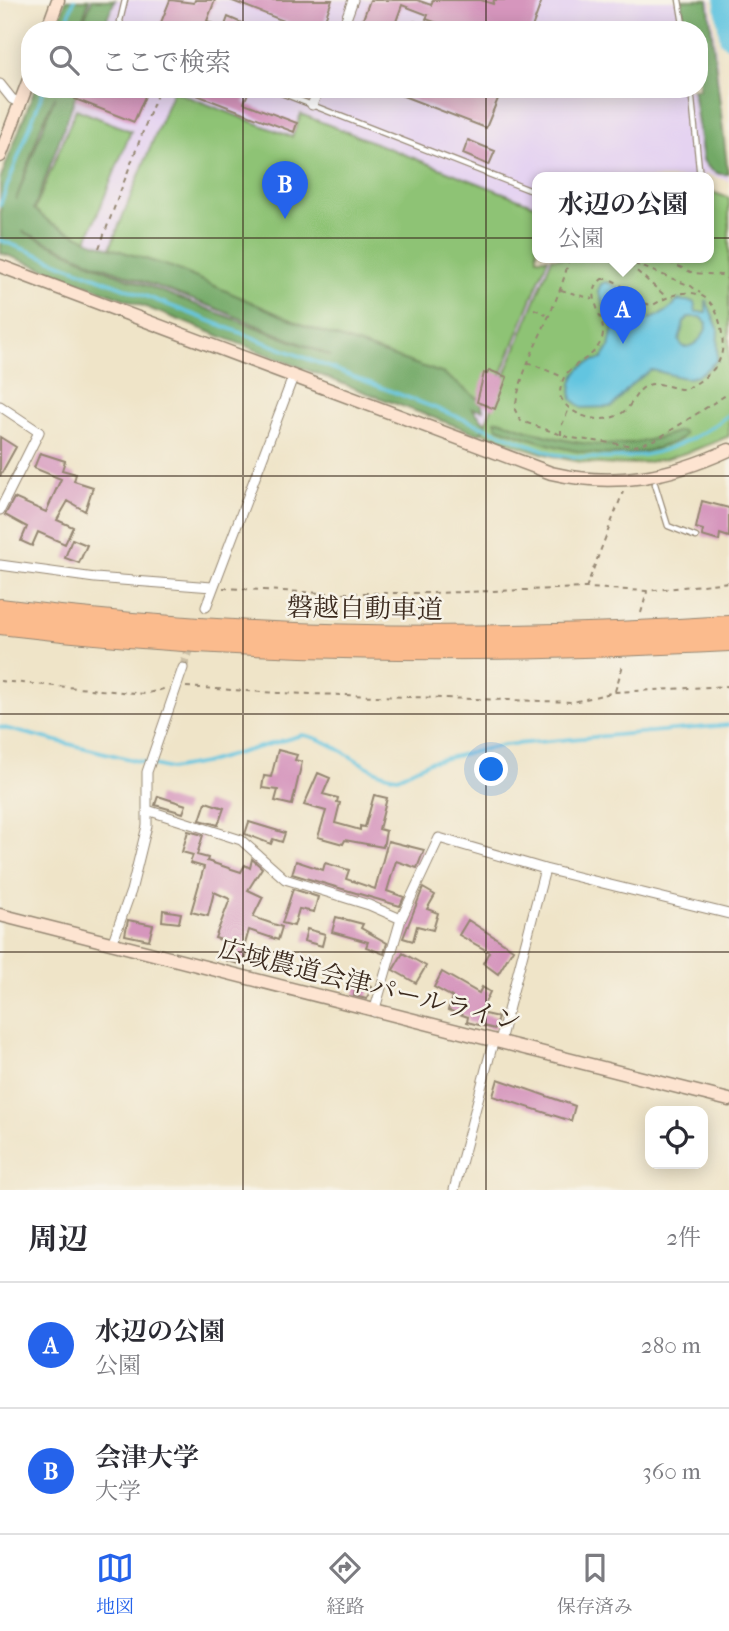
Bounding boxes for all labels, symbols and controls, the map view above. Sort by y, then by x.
search box [21,21,708,98]
icon: search [45,41,83,79]
text: ここで検索 [101,47,231,78]
pin: B [262,161,308,219]
popup [532,172,714,263]
text: 水辺の公園 [558,189,688,220]
text: 公園 [558,225,604,252]
pin: A [600,286,646,344]
street label: 磐越自動車道 [287,592,443,625]
your location [474,752,508,786]
street label: 広域農道会津パールライン [215,933,524,1038]
map controls [645,1106,708,1169]
button: locate [645,1106,708,1169]
text: 周辺 [28,1222,88,1257]
text: 2件 [666,1224,701,1251]
text: 水辺の公園 [95,1316,225,1347]
text: A [44,1332,58,1359]
text: 280 m [641,1332,701,1359]
text: 公園 [95,1352,141,1379]
text: 会津大学 [95,1442,199,1473]
text: B [44,1458,58,1485]
text: 360 m [642,1458,701,1485]
text: 大学 [95,1478,141,1505]
tab: 地図 [96,1549,134,1618]
tab: 経路 [326,1549,365,1618]
tab: 保存済み [557,1549,633,1618]

